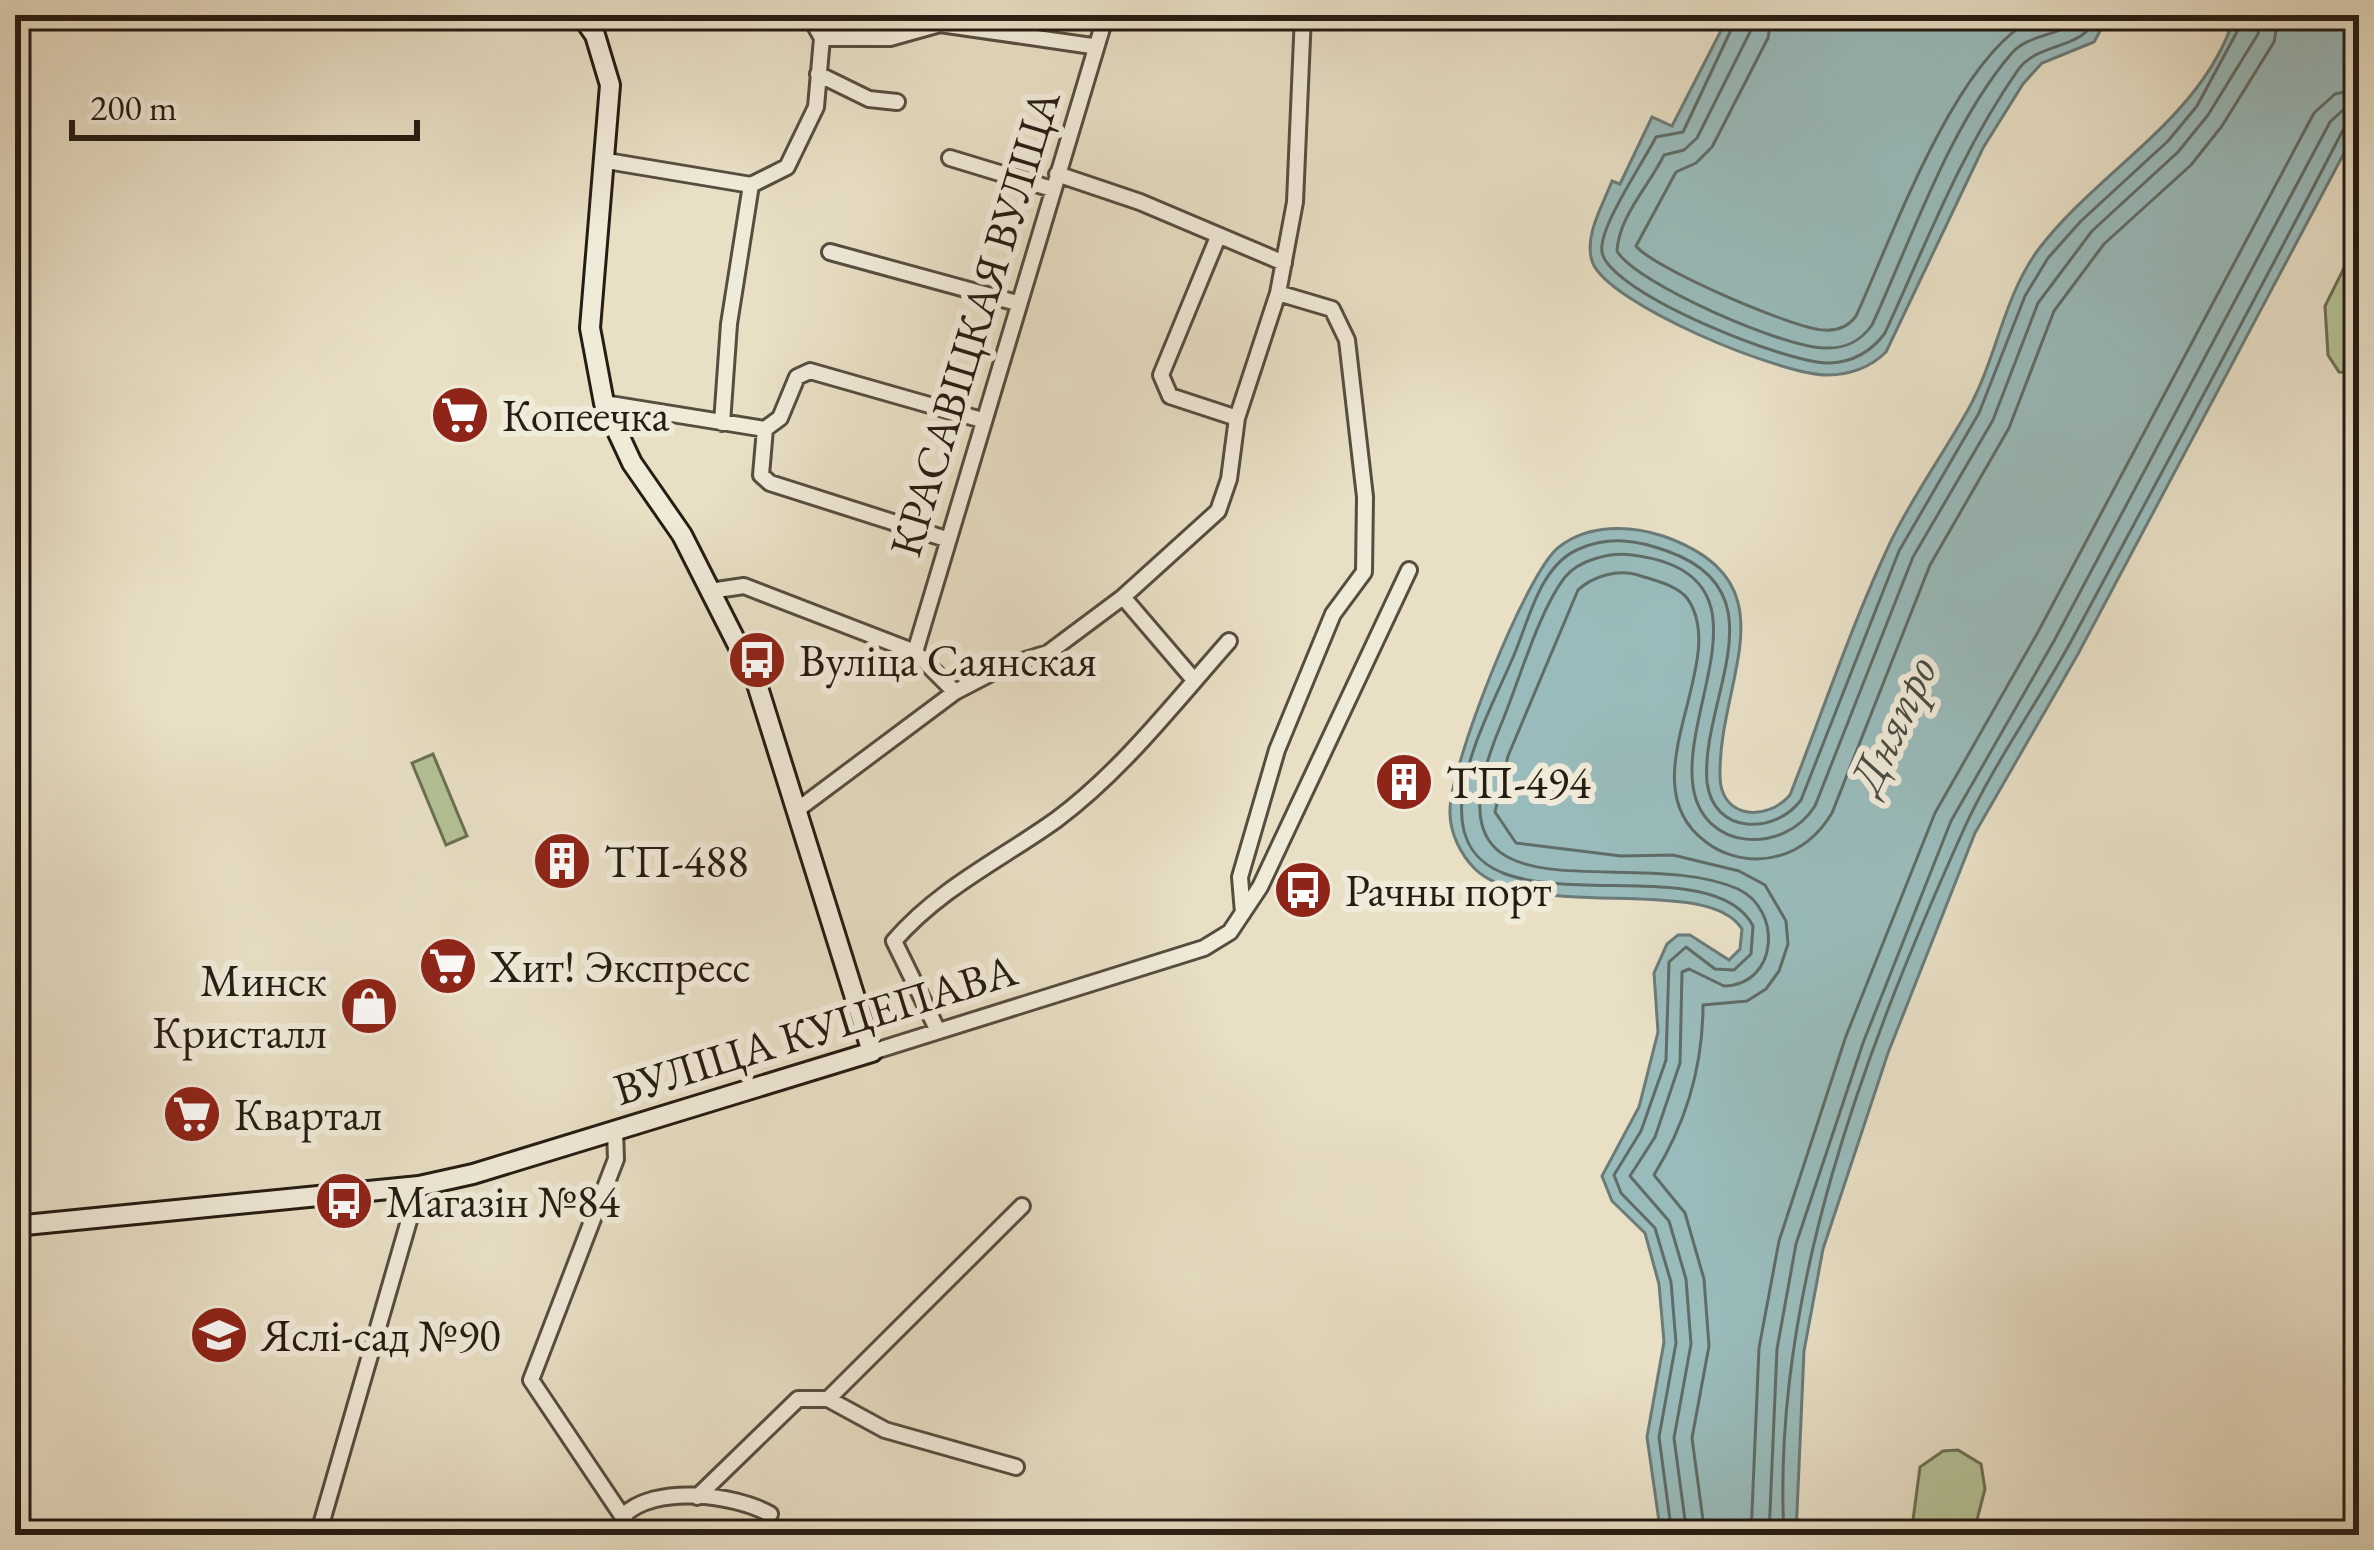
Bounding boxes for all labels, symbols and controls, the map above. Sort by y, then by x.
scale bar [72,66,417,140]
street label: КРАСАВІЦКАЯ ВУЛІЦА [875,82,1073,563]
text: 200 m [90,84,177,131]
supermarket icon: Копеечка [429,384,491,446]
place label: Копеечка [502,386,669,444]
bus stop icon: Вуліца Саянская [726,629,788,691]
place label: Вуліца Саянская [799,631,1097,689]
water label: Дняпро [1832,646,1950,806]
building icon: ТП-494 [1373,751,1435,813]
place label: ТП-494 [1446,753,1591,811]
building icon: ТП-488 [531,830,593,892]
place label: ТП-488 [604,832,749,890]
bus stop icon: Рачны порт [1272,859,1334,921]
place label: Рачны порт [1345,861,1551,919]
supermarket icon: Хит! Экспресс [417,935,479,997]
place label: Хит! Экспресс [489,937,751,995]
street label: ВУЛІЦА КУЦЕПАВА [606,940,1024,1118]
place label: Минск Кристалл [152,951,327,1061]
shop icon: Минск Кристалл [338,975,400,1037]
supermarket icon: Квартал [161,1083,223,1145]
place label: Квартал [234,1085,382,1143]
bus stop icon: Магазін №84 [313,1170,375,1232]
place label: Магазін №84 [386,1172,620,1230]
school or university icon: Яслі-сад №90 [188,1304,250,1366]
place label: Яслі-сад №90 [260,1306,501,1364]

